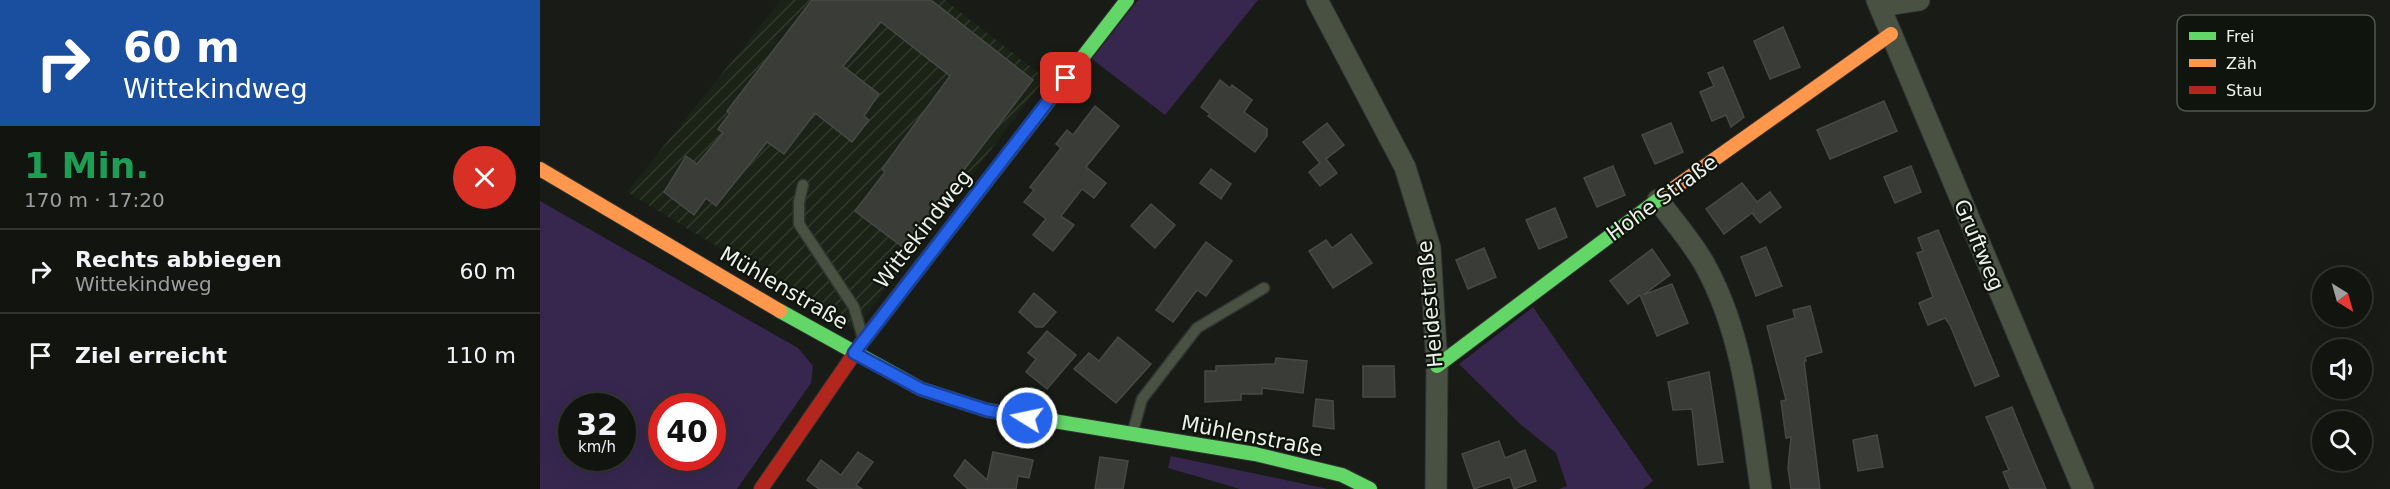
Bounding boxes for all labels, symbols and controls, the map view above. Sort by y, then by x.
legend [2177,15,2375,111]
text: 60 m [123,23,240,72]
icon: right [24,24,102,102]
text: Frei [2226,27,2255,46]
pin [1040,52,1091,103]
text: Zäh [2226,54,2257,73]
icon: arrive [1049,61,1082,94]
text: Wittekindweg [123,73,308,104]
text: Stau [2226,81,2262,100]
text: 1 Min. [24,145,149,186]
button: close [453,146,516,209]
street label: Hohe Straße [1602,150,1722,246]
street label: Wittekindweg [869,165,977,293]
text: 170 m · 17:20 [24,188,165,212]
street label: Gruftweg [1949,196,2009,294]
street label: Heidestraße [1412,239,1448,369]
street label: Mühlenstraße [716,242,852,334]
text: Rechts abbiegen [75,247,282,272]
icon: right [24,255,57,288]
text: 60 m [460,259,516,284]
north arrow [2312,267,2372,327]
map controls [2312,267,2372,471]
text: Wittekindweg [75,272,212,296]
icon: arrive [24,339,57,372]
button: sound [2312,339,2372,399]
text: Ziel erreicht [75,343,227,368]
text: 110 m [446,343,516,368]
position arrow [995,386,1059,450]
speed limit sign: 40 [648,393,726,471]
text: 32 [576,407,618,442]
street label: Mühlenstraße [1179,411,1325,461]
button: search [2312,411,2372,471]
text: km/h [578,438,616,456]

